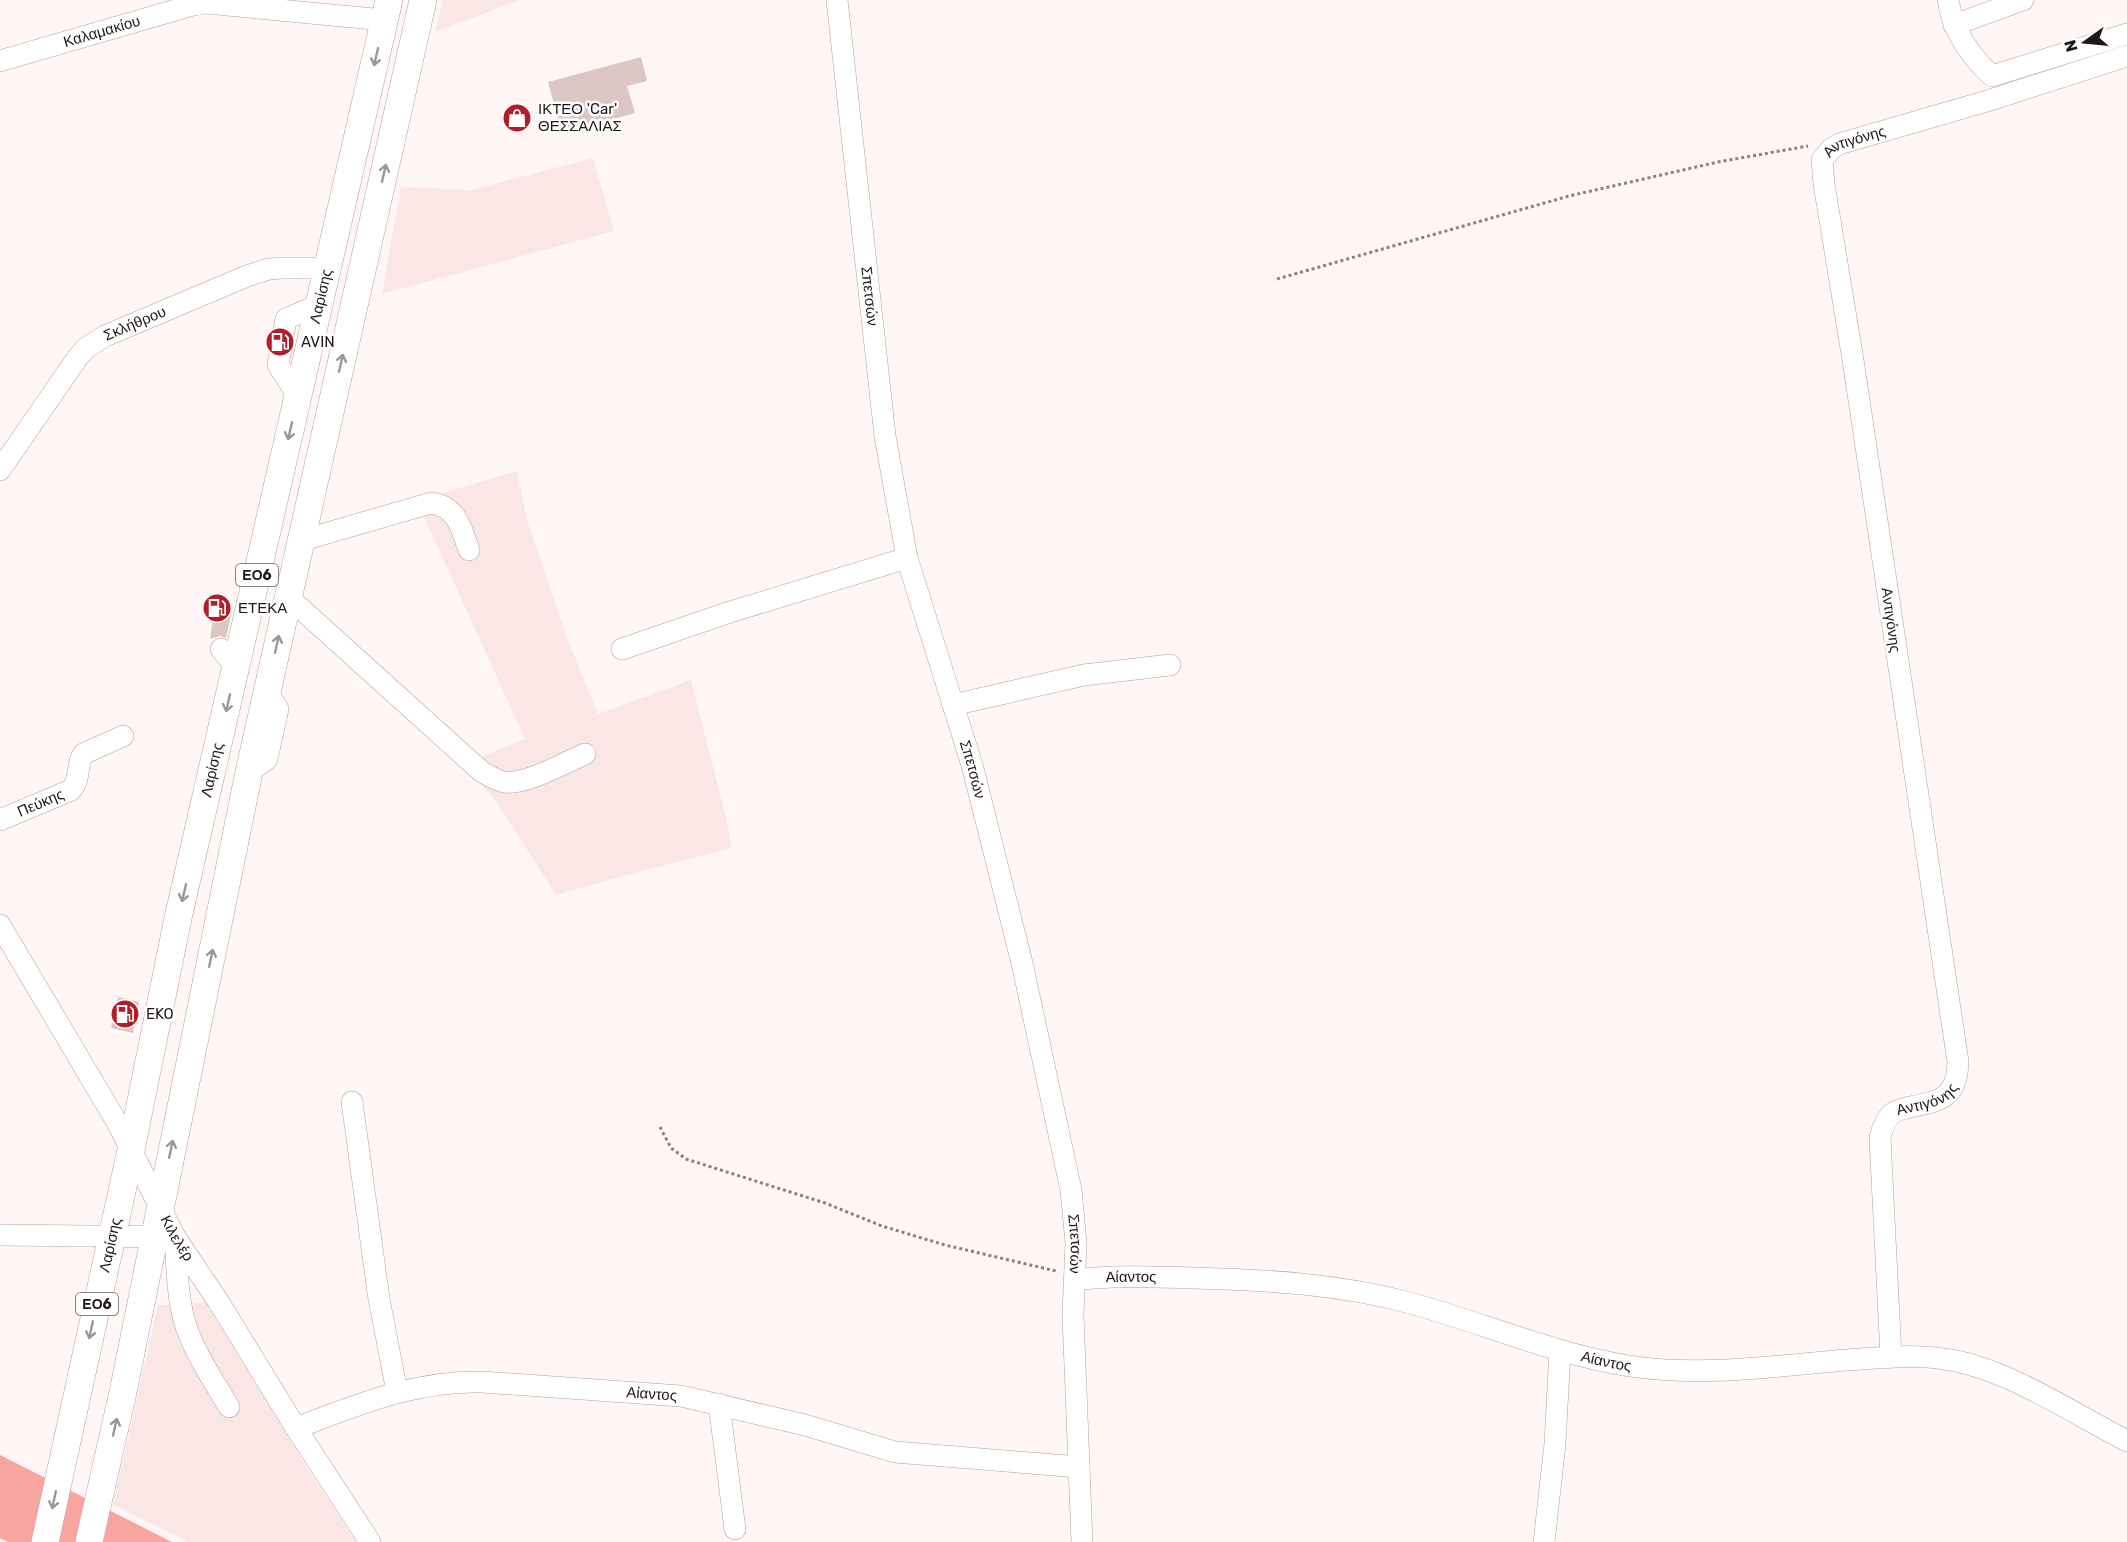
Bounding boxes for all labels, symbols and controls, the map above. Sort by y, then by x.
street label: Καλαμακίου [61,12,142,51]
north arrow [2055,12,2115,72]
text: N [2060,38,2082,54]
one-way arrow [369,47,381,66]
place label: ΙΚΤΕΟ 'Car' ΘΕΣΣΑΛΙΑΣ [538,100,622,135]
shop icon: ΙΚΤΕΟ 'Car' ΘΕΣΣΑΛΙΑΣ [501,102,533,134]
street label: Αντιγόνης [1819,122,1888,161]
one-way arrow [379,164,391,183]
street label: Σπετσών [857,265,882,327]
street label: Λαρίσης [306,267,336,325]
street label: Σκλήθρου [101,302,169,345]
fuel station icon: AVIN [264,326,296,358]
place label: AVIN [301,333,335,351]
one-way arrow [335,354,347,373]
one-way arrow [283,422,295,441]
road number: ΕΟ6 [236,564,278,586]
street label: Αντιγόνης [1878,586,1904,654]
fuel station icon: ΕΤΕΚΑ [201,592,233,624]
place label: ΕΤΕΚΑ [238,599,287,617]
one-way arrow [272,635,284,654]
one-way arrow [221,694,233,713]
street label: Σπετσών [956,738,989,800]
street label: Λαρίσης [197,741,227,799]
street label: Πεύκης [15,785,67,821]
one-way arrow [178,883,189,903]
one-way arrow [206,949,217,968]
fuel station icon: EKO [109,998,141,1030]
place label: EKO [146,1005,174,1023]
street label: Αντιγόνης [1894,1080,1962,1119]
one-way arrow [166,1140,177,1159]
street label: Κιλελέρ [157,1212,198,1265]
street label: Σπετσών [1064,1213,1085,1274]
street label: Λαρίσης [95,1216,125,1274]
street label: Αίαντος [1105,1268,1157,1286]
road number: ΕΟ6 [76,1293,118,1315]
one-way arrow [85,1321,97,1340]
street label: Αίαντος [1579,1347,1633,1375]
street label: Αίαντος [626,1383,678,1405]
one-way arrow [110,1418,121,1438]
one-way arrow [48,1490,60,1509]

